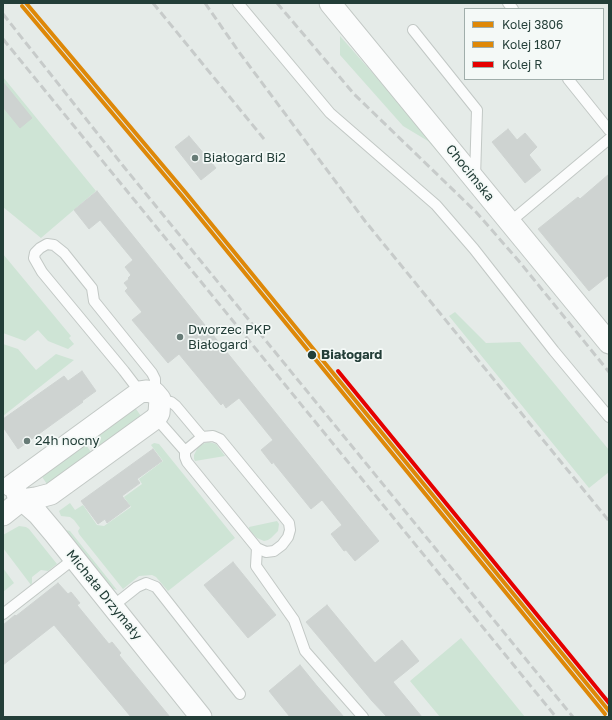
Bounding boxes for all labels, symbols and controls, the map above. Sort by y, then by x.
legend [464,8,604,80]
text: Kolej 3806 [502,17,563,32]
text: Kolej 1807 [502,37,561,52]
text: Kolej R [502,57,542,72]
street label: Chocimska [442,142,498,204]
place label: Białogard Bi2 [203,150,286,166]
marker: Białogard Bi2 [190,153,200,163]
place label: Dworzec PKP Białogard [188,322,271,353]
marker: Dworzec PKP Białogard [175,332,185,342]
place label: Białogard [321,347,382,363]
marker: Białogard [306,349,318,361]
place label: 24h nocny [35,433,100,449]
marker: 24h nocny [22,436,32,446]
street label: Michała Drzymały [63,547,145,643]

